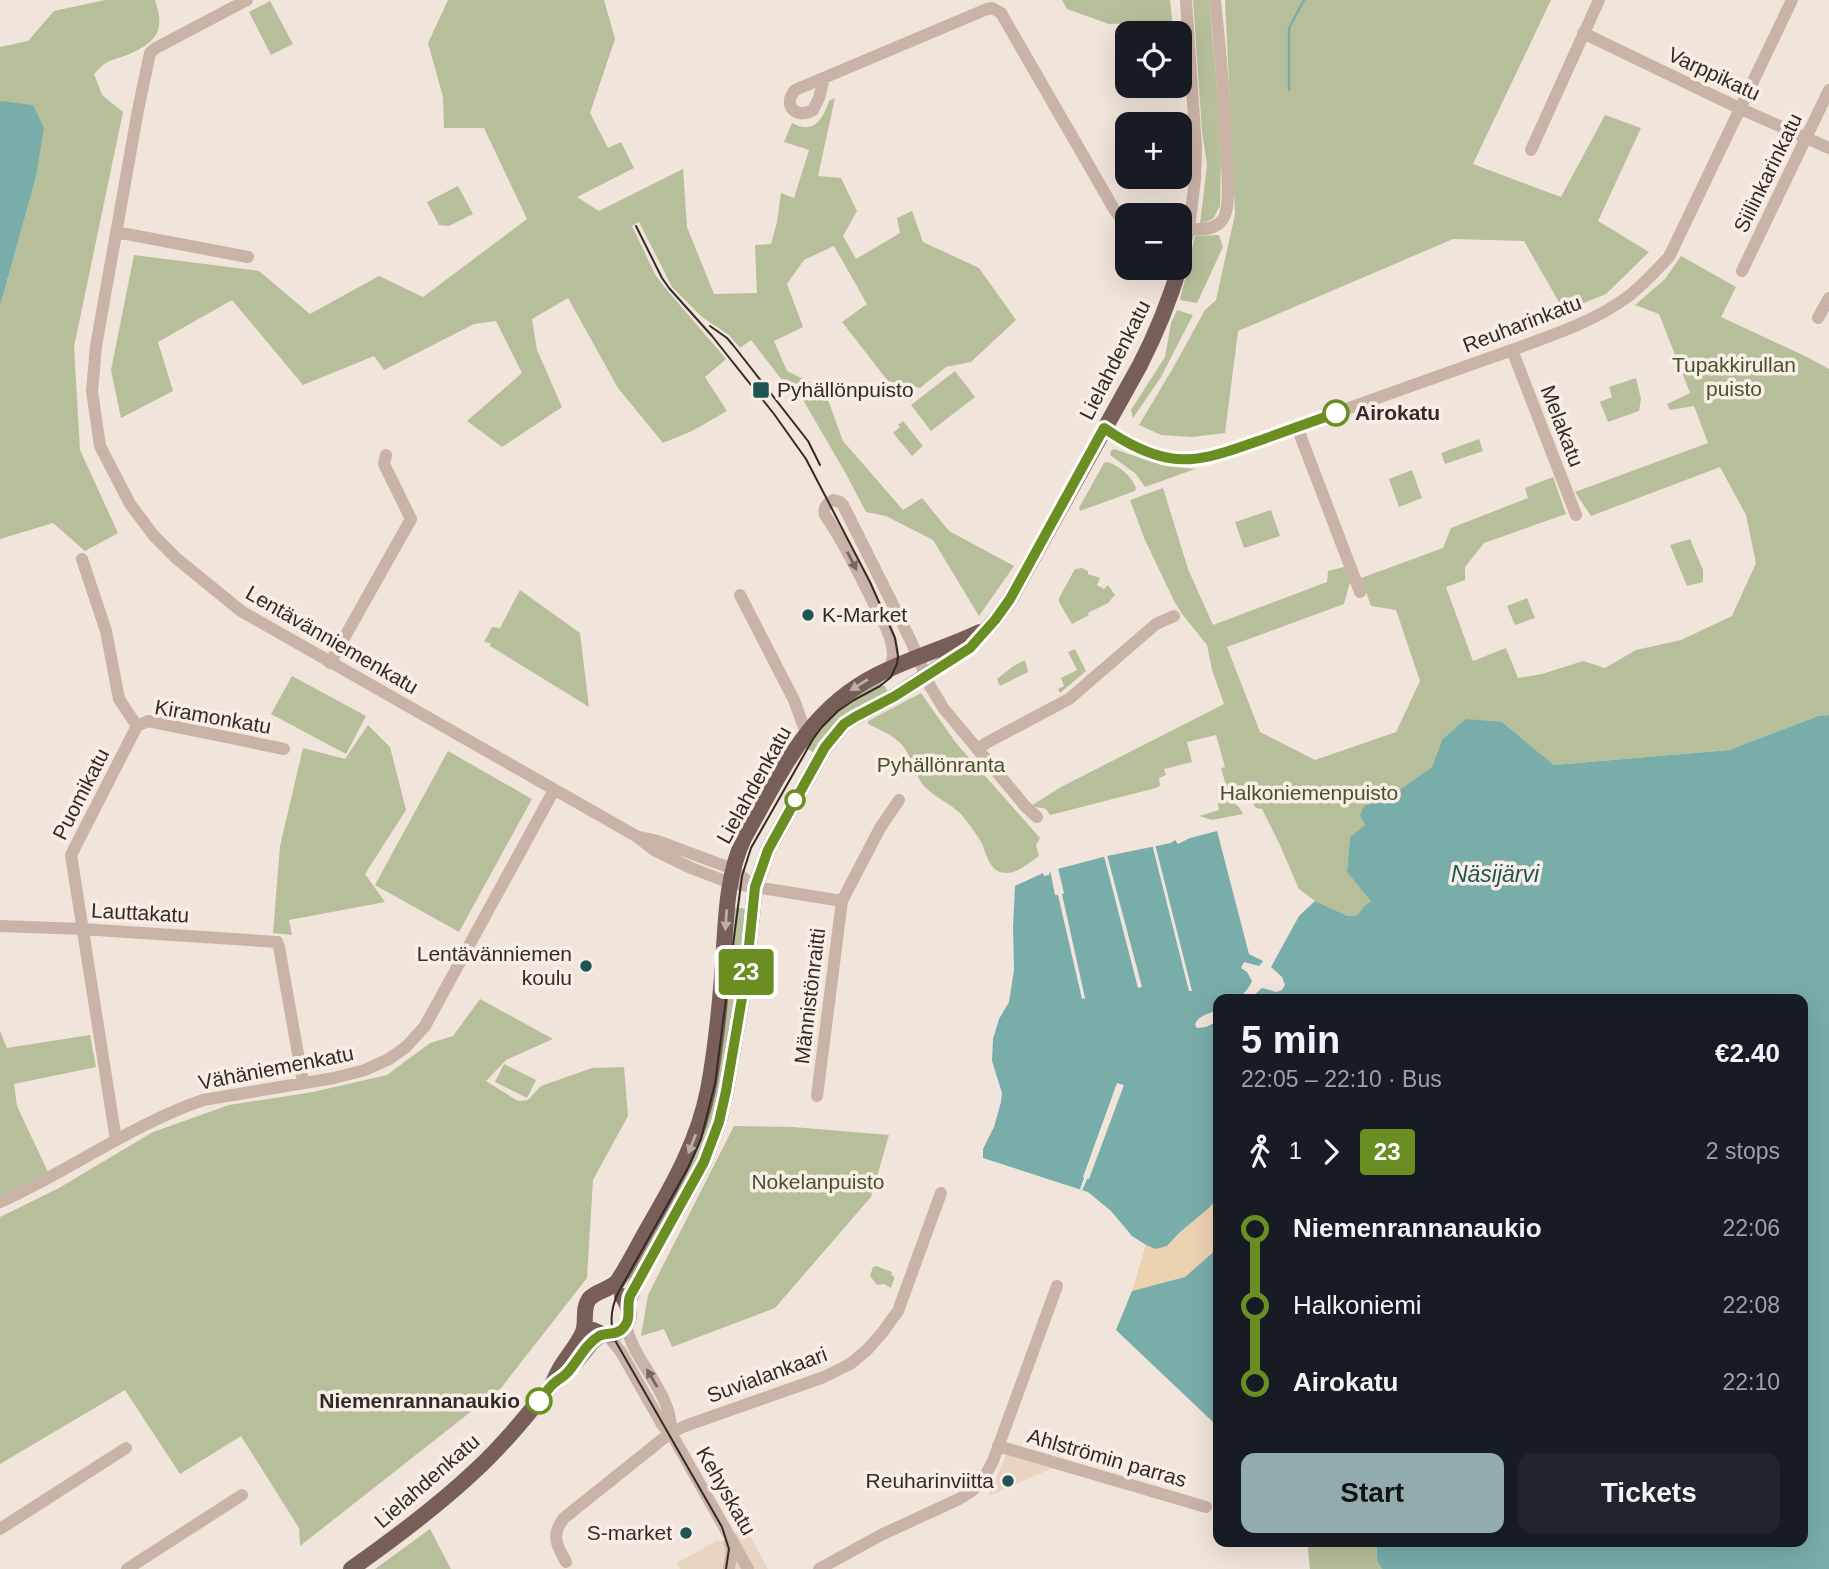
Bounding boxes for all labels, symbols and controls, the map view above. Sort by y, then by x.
map controls [1115,21,1192,280]
button: locate [1115,21,1192,98]
street label: Varppikatu [1665,42,1764,105]
street label: Siilinkarinkatu [1729,110,1806,236]
button: + [1115,112,1192,189]
button: − [1115,203,1192,280]
street label: Reuharinkatu [1459,290,1584,357]
street label: Lielahdenkatu [1075,296,1154,423]
park label: Tupakkirullan puisto [1672,353,1796,400]
place label: Pyhällönpuisto [777,378,914,401]
marker: Pyhällönpuisto [751,380,771,400]
street label: Melakatu [1536,382,1588,470]
marker: Airokatu [1323,400,1349,426]
place label: Airokatu [1355,401,1440,424]
one-way arrow [847,551,858,571]
street label: Lentävänniemenkatu [242,581,422,698]
place label: K-Market [822,603,907,626]
marker: K-Market [800,607,816,623]
one-way arrow [850,679,869,691]
street label: Kiramonkatu [153,695,273,738]
street label: Lielahdenkatu [712,722,795,848]
street label: Puomikatu [48,744,113,843]
park label: Pyhällönranta [877,753,1006,776]
park label: Halkoniemenpuisto [1220,781,1398,804]
unlabelled marker [785,790,805,810]
water label: Näsijärvi [1451,861,1540,887]
street label: Lauttakatu [90,898,190,927]
one-way arrow [720,909,731,931]
street label: Männistönraitti [790,927,829,1065]
place label: Lentävänniemen koulu [417,942,572,989]
line badge: 23 [714,949,778,995]
marker: Lentävänniemen koulu [578,958,594,974]
text: 23 [733,958,759,985]
text: 5 min [1241,1019,1340,1061]
text: €2.40 [1715,1038,1780,1068]
street label: Vähäniemenkatu [196,1041,355,1094]
text: 22:05 – 22:10 · Bus [1241,1066,1442,1092]
one-way arrow [686,1133,697,1154]
icon: walk [1241,1133,1279,1171]
icon: forward [1312,1133,1350,1171]
text: 1 [1289,1138,1302,1164]
text: 23 [1374,1138,1401,1165]
text: 2 stops [1706,1138,1780,1164]
park label: Nokelanpuisto [751,1170,885,1193]
text: Niemenrannanaukio [1293,1213,1542,1243]
text: 22:06 [1722,1215,1780,1241]
text: Halkoniemi [1293,1290,1422,1320]
text: 22:08 [1722,1292,1780,1318]
street label: Suvialankaari [704,1342,830,1407]
text: Airokatu [1293,1367,1398,1397]
one-way arrow [646,1368,658,1387]
text: 22:10 [1722,1369,1780,1395]
marker: Niemenrannanaukio [526,1388,552,1414]
place label: Niemenrannanaukio [319,1389,520,1412]
street label: Ahlströmin parras [1025,1424,1189,1491]
street label: Lielahdenkatu [370,1429,484,1532]
street label: Kehyskatu [692,1443,761,1539]
button: Start [1241,1453,1504,1533]
button: Tickets [1518,1453,1780,1533]
place label: Reuharinviitta [866,1469,994,1492]
marker: Reuharinviitta [1000,1473,1016,1489]
place label: S-market [587,1521,672,1544]
marker: S-market [678,1525,694,1541]

